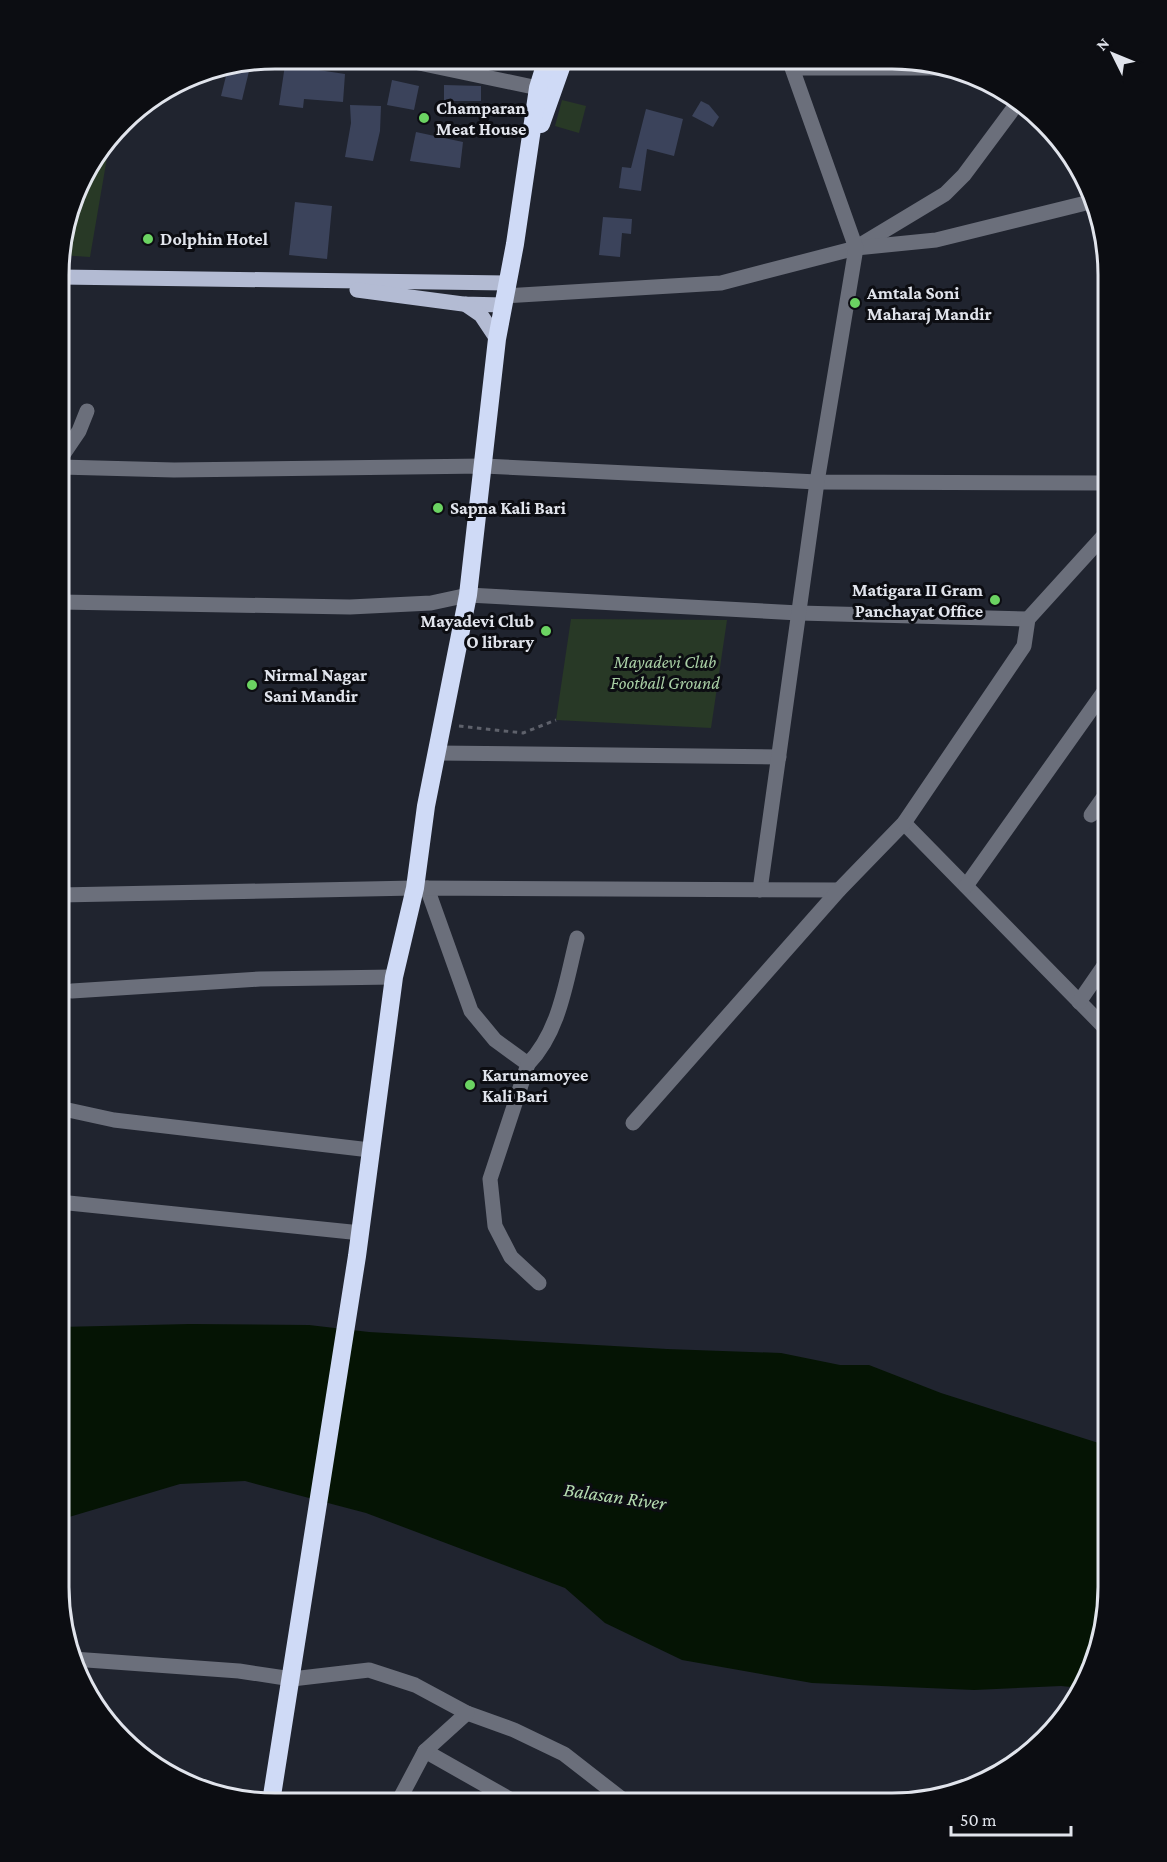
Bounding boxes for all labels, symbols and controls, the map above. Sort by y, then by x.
north arrow [1083,24,1143,84]
text: N [1092,34,1112,54]
place label: Champaran Meat House [436,98,527,139]
marker: Champaran Meat House [417,111,431,125]
place label: Dolphin Hotel [160,229,268,249]
marker: Dolphin Hotel [141,232,155,246]
place label: Amtala Soni Maharaj Mandir [866,283,992,325]
marker: Amtala Soni Maharaj Mandir [848,296,862,310]
place label: Sapna Kali Bari [450,498,567,518]
marker: Sapna Kali Bari [431,501,445,515]
place label: Matigara II Gram Panchayat Office [852,580,984,621]
marker: Matigara II Gram Panchayat Office [988,593,1002,607]
place label: Mayadevi Club O library [421,611,534,652]
marker: Mayadevi Club O library [539,624,553,638]
park label: Mayadevi Club Football Ground [610,652,720,693]
place label: Nirmal Nagar Sani Mandir [264,665,367,706]
marker: Nirmal Nagar Sani Mandir [245,678,259,692]
place label: Karunamoyee Kali Bari [482,1065,588,1106]
marker: Karunamoyee Kali Bari [463,1078,477,1092]
water label: Balasan River [562,1478,669,1514]
scale bar [951,1799,1071,1837]
text: 50 m [960,1810,997,1830]

